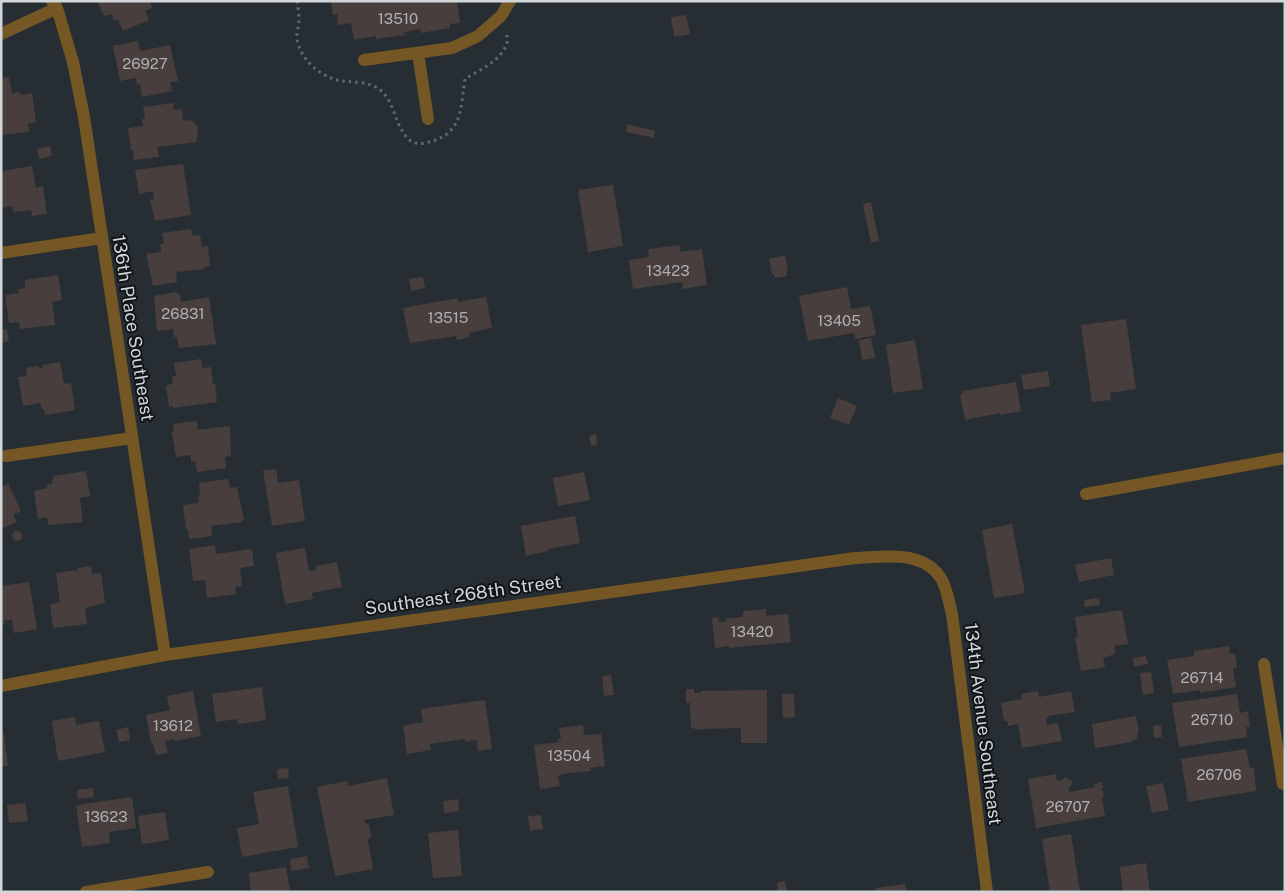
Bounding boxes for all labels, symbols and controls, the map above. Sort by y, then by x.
house number: 13510 [378,10,418,27]
house number: 26927 [122,55,168,72]
street label: 136th Place Southeast [108,233,159,423]
house number: 13423 [646,262,690,279]
house number: 26831 [161,305,205,322]
house number: 13515 [428,309,468,326]
house number: 13405 [817,312,861,329]
street label: Southeast 268th Street [363,570,562,619]
street label: 134th Avenue Southeast [961,622,1006,826]
house number: 13420 [730,623,774,640]
house number: 26714 [1181,669,1223,686]
house number: 26710 [1191,711,1233,728]
house number: 13612 [153,717,193,734]
house number: 13504 [547,747,591,764]
house number: 26706 [1196,766,1242,783]
house number: 26707 [1046,798,1090,815]
house number: 13623 [84,808,128,825]

